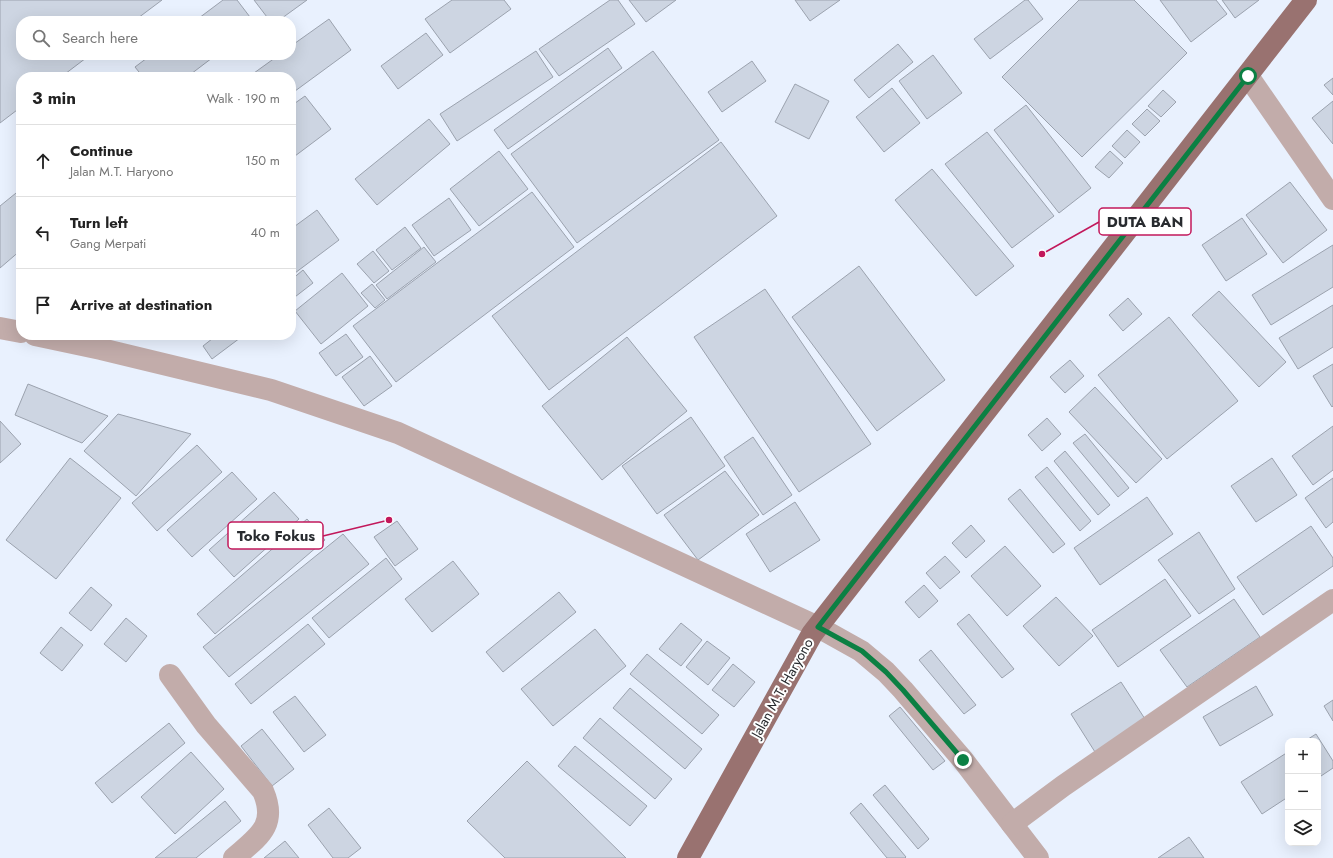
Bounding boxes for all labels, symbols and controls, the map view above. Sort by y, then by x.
search box [16,16,296,60]
icon: search [30,27,52,49]
text: Search here [62,27,138,49]
route start [1239,67,1257,85]
text: 3 min [32,86,76,110]
text: Walk · 190 m [207,89,280,108]
text: Continue [70,140,133,162]
icon: ahead [32,150,54,172]
text: 150 m [245,151,280,170]
text: Jalan M.T. Haryono [70,162,173,181]
callout: DUTA BAN [1099,208,1191,235]
text: DUTA BAN [1107,211,1183,233]
text: Turn left [70,212,128,234]
icon: left [32,222,54,244]
text: 40 m [251,223,280,242]
text: Gang Merpati [70,234,146,253]
icon: arrive [32,294,54,316]
text: Arrive at destination [70,294,212,316]
callout: Toko Fokus [228,522,323,549]
text: Toko Fokus [237,525,315,547]
street label: Jalan M.T. Haryono [745,634,818,743]
map controls [1285,738,1321,846]
button: + [1285,738,1321,774]
route end [954,751,972,769]
button: − [1285,774,1321,810]
button: layers [1285,810,1321,846]

